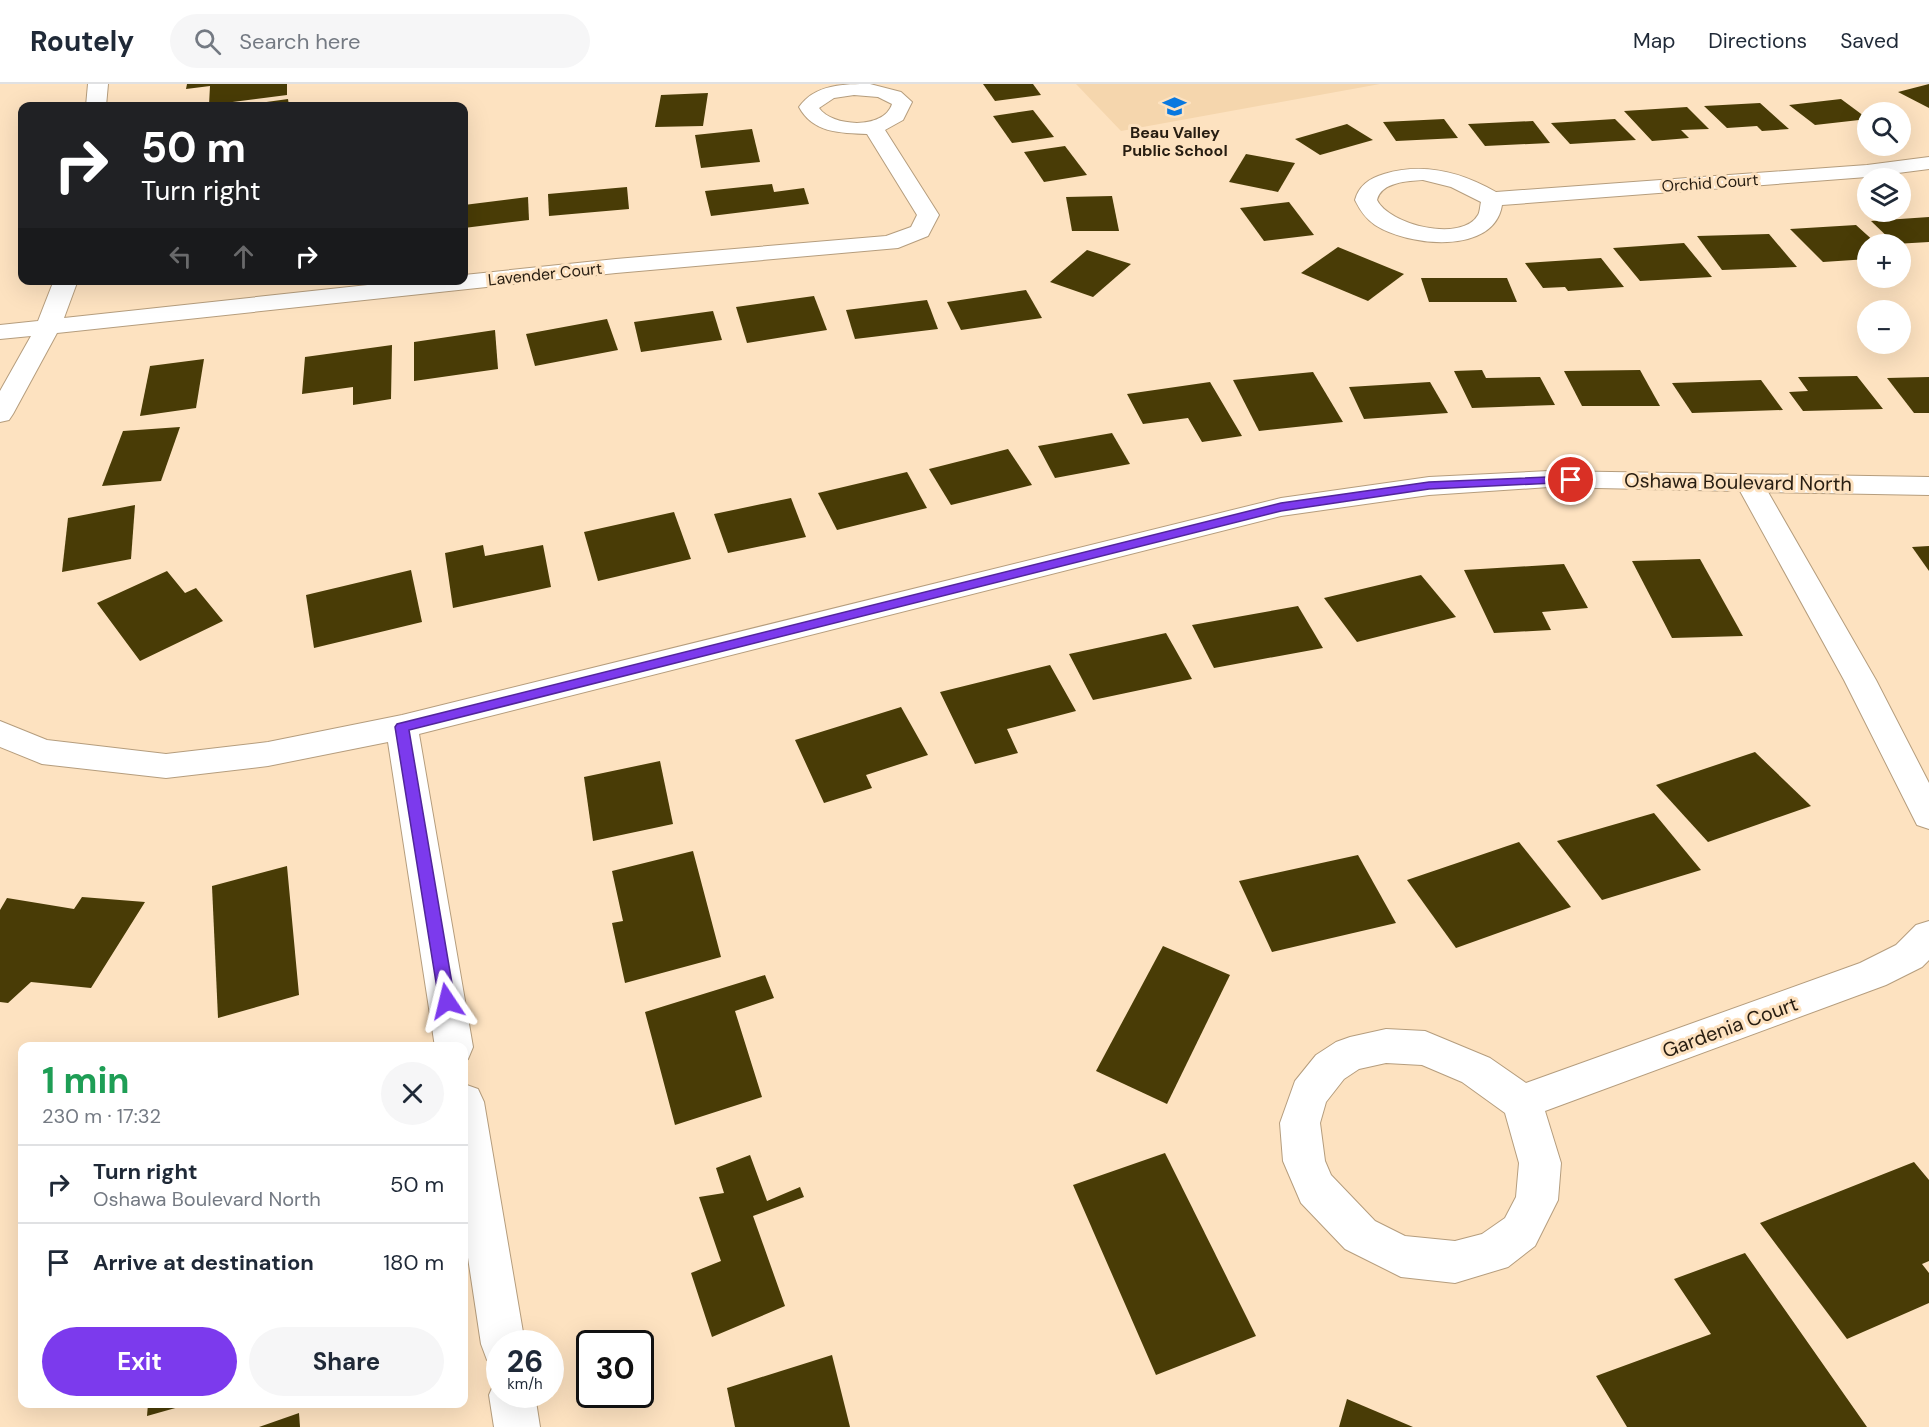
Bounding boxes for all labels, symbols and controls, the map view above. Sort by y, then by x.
search box [170,14,590,68]
text: Routely [30,23,134,60]
icon: search [191,25,224,58]
text: Search here [239,27,361,56]
text: Map [1633,27,1675,55]
text: Directions [1708,27,1807,55]
text: Saved [1840,27,1899,55]
school or university icon: Beau Valley Public School [1162,94,1188,120]
map controls [1857,102,1911,354]
button: search [1857,102,1911,156]
text: 50 m [141,120,246,175]
place label: Beau Valley Public School [1122,122,1228,161]
icon: right [42,126,120,204]
button: layers [1857,168,1911,222]
street label: Orchid Court [1661,169,1759,197]
text: Turn right [141,173,261,208]
button: + [1857,234,1911,288]
icon: left [164,240,197,273]
icon: ahead [227,240,260,273]
icon: right [290,240,323,273]
street label: Lavender Court [487,258,603,290]
button: − [1857,300,1911,354]
pin [1545,454,1596,505]
icon: arrive [1554,463,1587,496]
street label: Oshawa Boulevard North [1624,467,1852,497]
position arrow [415,969,479,1033]
street label: Gardenia Court [1659,990,1801,1064]
text: 1 min [42,1057,130,1104]
button: close [381,1062,444,1125]
text: 230 m · 17:32 [42,1103,161,1129]
text: Turn right [93,1157,198,1186]
icon: right [42,1168,75,1201]
text: 50 m [390,1170,444,1199]
text: Oshawa Boulevard North [93,1186,321,1212]
icon: arrive [42,1246,75,1279]
text: Arrive at destination [93,1248,314,1277]
text: 180 m [383,1248,444,1277]
button: Exit [42,1327,237,1396]
button: Share [249,1327,444,1396]
speed limit sign: 30 [576,1330,654,1408]
text: 26 [507,1342,543,1381]
text: km/h [507,1374,543,1394]

